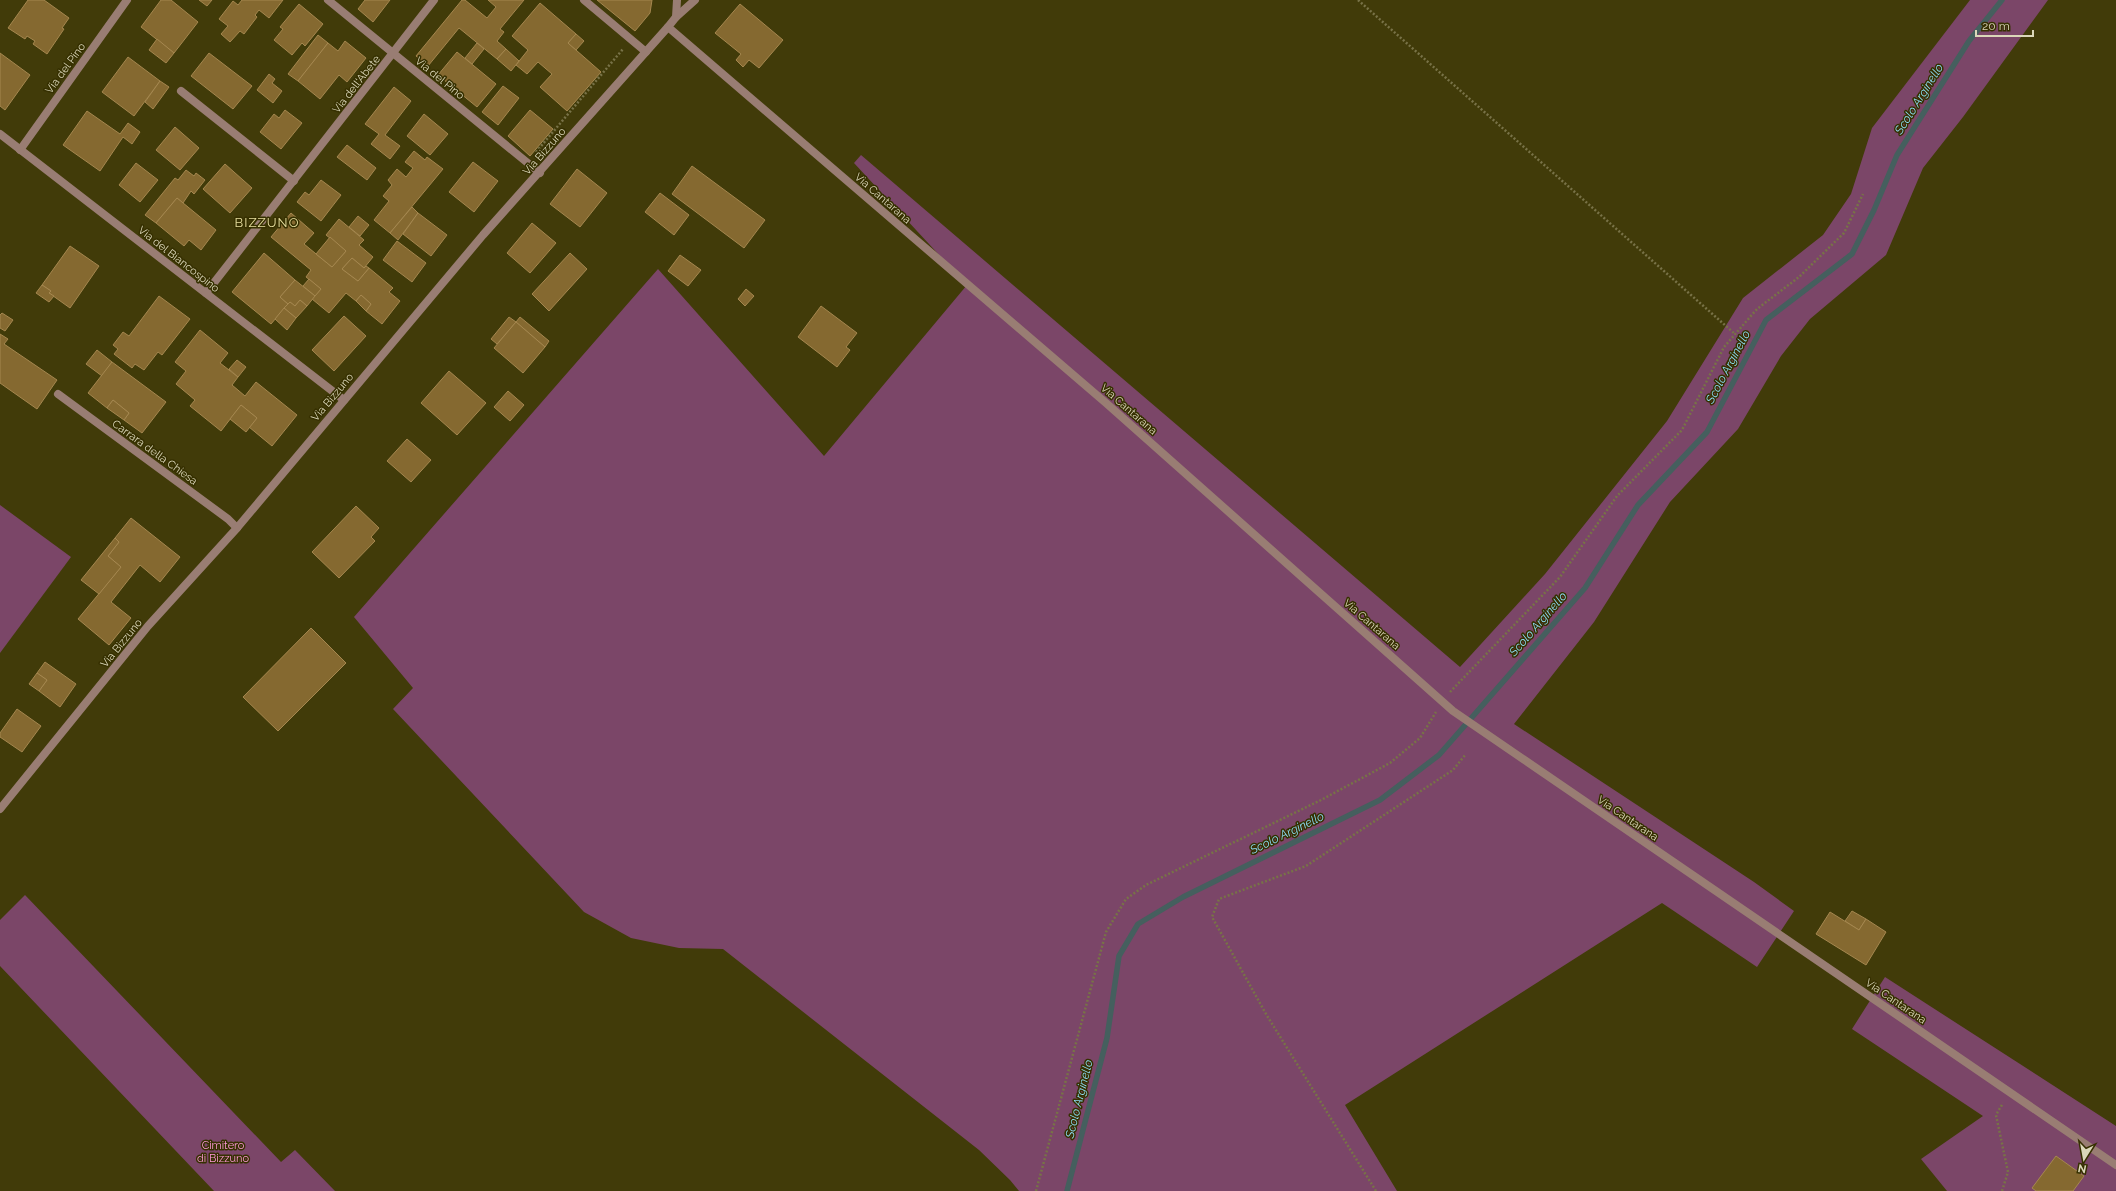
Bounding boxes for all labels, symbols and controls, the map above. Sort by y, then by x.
scale bar [1976,12,2033,38]
text: 20 m [1982,19,2010,33]
street label: Via del Pino [43,40,88,96]
street label: Via dell'Abete [330,52,383,116]
street label: Via del Pino [412,55,467,102]
water label: Scolo Arginello [1891,61,1946,138]
street label: Via Bizzuno [520,125,569,178]
street label: Via Cantarana [852,170,914,226]
district label: BIZZUNO [235,215,299,230]
street label: Via del Biancospino [135,224,222,295]
water label: Scolo Arginello [1702,328,1753,407]
street label: Via Bizzuno [309,370,357,424]
street label: Via Cantarana [1098,381,1160,437]
street label: Carrara della Chiesa [110,417,200,488]
water label: Scolo Arginello [1506,589,1570,660]
street label: Via Cantarana [1341,596,1403,652]
street label: Via Bizzuno [98,616,145,670]
street label: Via Cantarana [1595,793,1661,844]
water label: Scolo Arginello [1247,809,1326,857]
street label: Via Cantarana [1863,976,1929,1027]
water label: Scolo Arginello [1062,1058,1096,1141]
park label: Cimitero di Bizzuno [197,1139,249,1165]
north arrow [2064,1139,2104,1179]
text: N [2077,1161,2088,1176]

